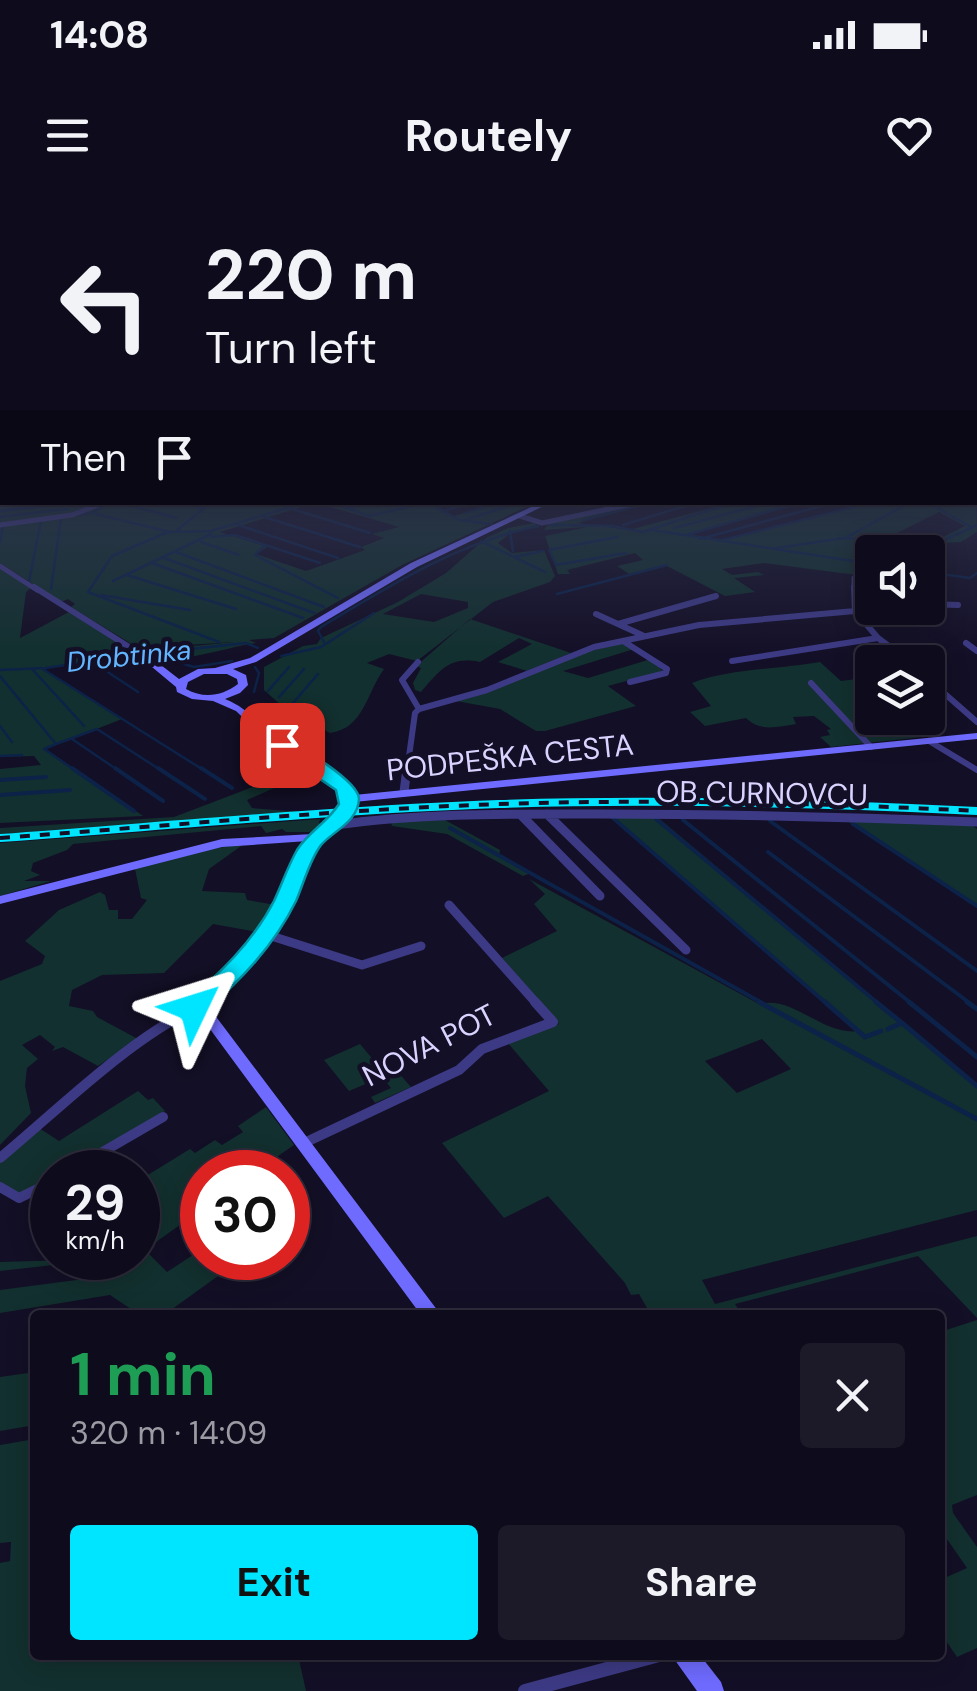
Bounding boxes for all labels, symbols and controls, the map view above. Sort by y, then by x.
text: 14:08 [50,10,149,60]
text: Routely [405,106,572,165]
icon: menu [40,108,95,163]
icon: heart [882,108,937,163]
text: 220 m [205,230,417,321]
icon: left [40,240,170,370]
text: Turn left [205,318,377,377]
icon: arrive [147,430,202,485]
text: Then [40,433,127,483]
map controls [855,535,945,735]
button: sound [855,535,945,625]
water label: Drobtinka [65,631,193,681]
button: layers [855,645,945,735]
pin [240,703,325,788]
icon: arrive [255,718,310,773]
street label: PODPEŠKA CESTA [385,725,636,789]
street label: OB CURNOVCU [656,772,868,814]
position arrow [142,956,246,1060]
street label: NOVA POT [356,995,502,1095]
speed limit sign: 30 [180,1150,310,1280]
text: 29 [65,1170,125,1236]
text: km/h [65,1224,125,1257]
text: 1 min [70,1335,216,1414]
button: close [800,1343,905,1448]
text: 320 m · 14:09 [70,1412,267,1454]
button: Exit [70,1525,478,1640]
button: Share [498,1525,905,1640]

